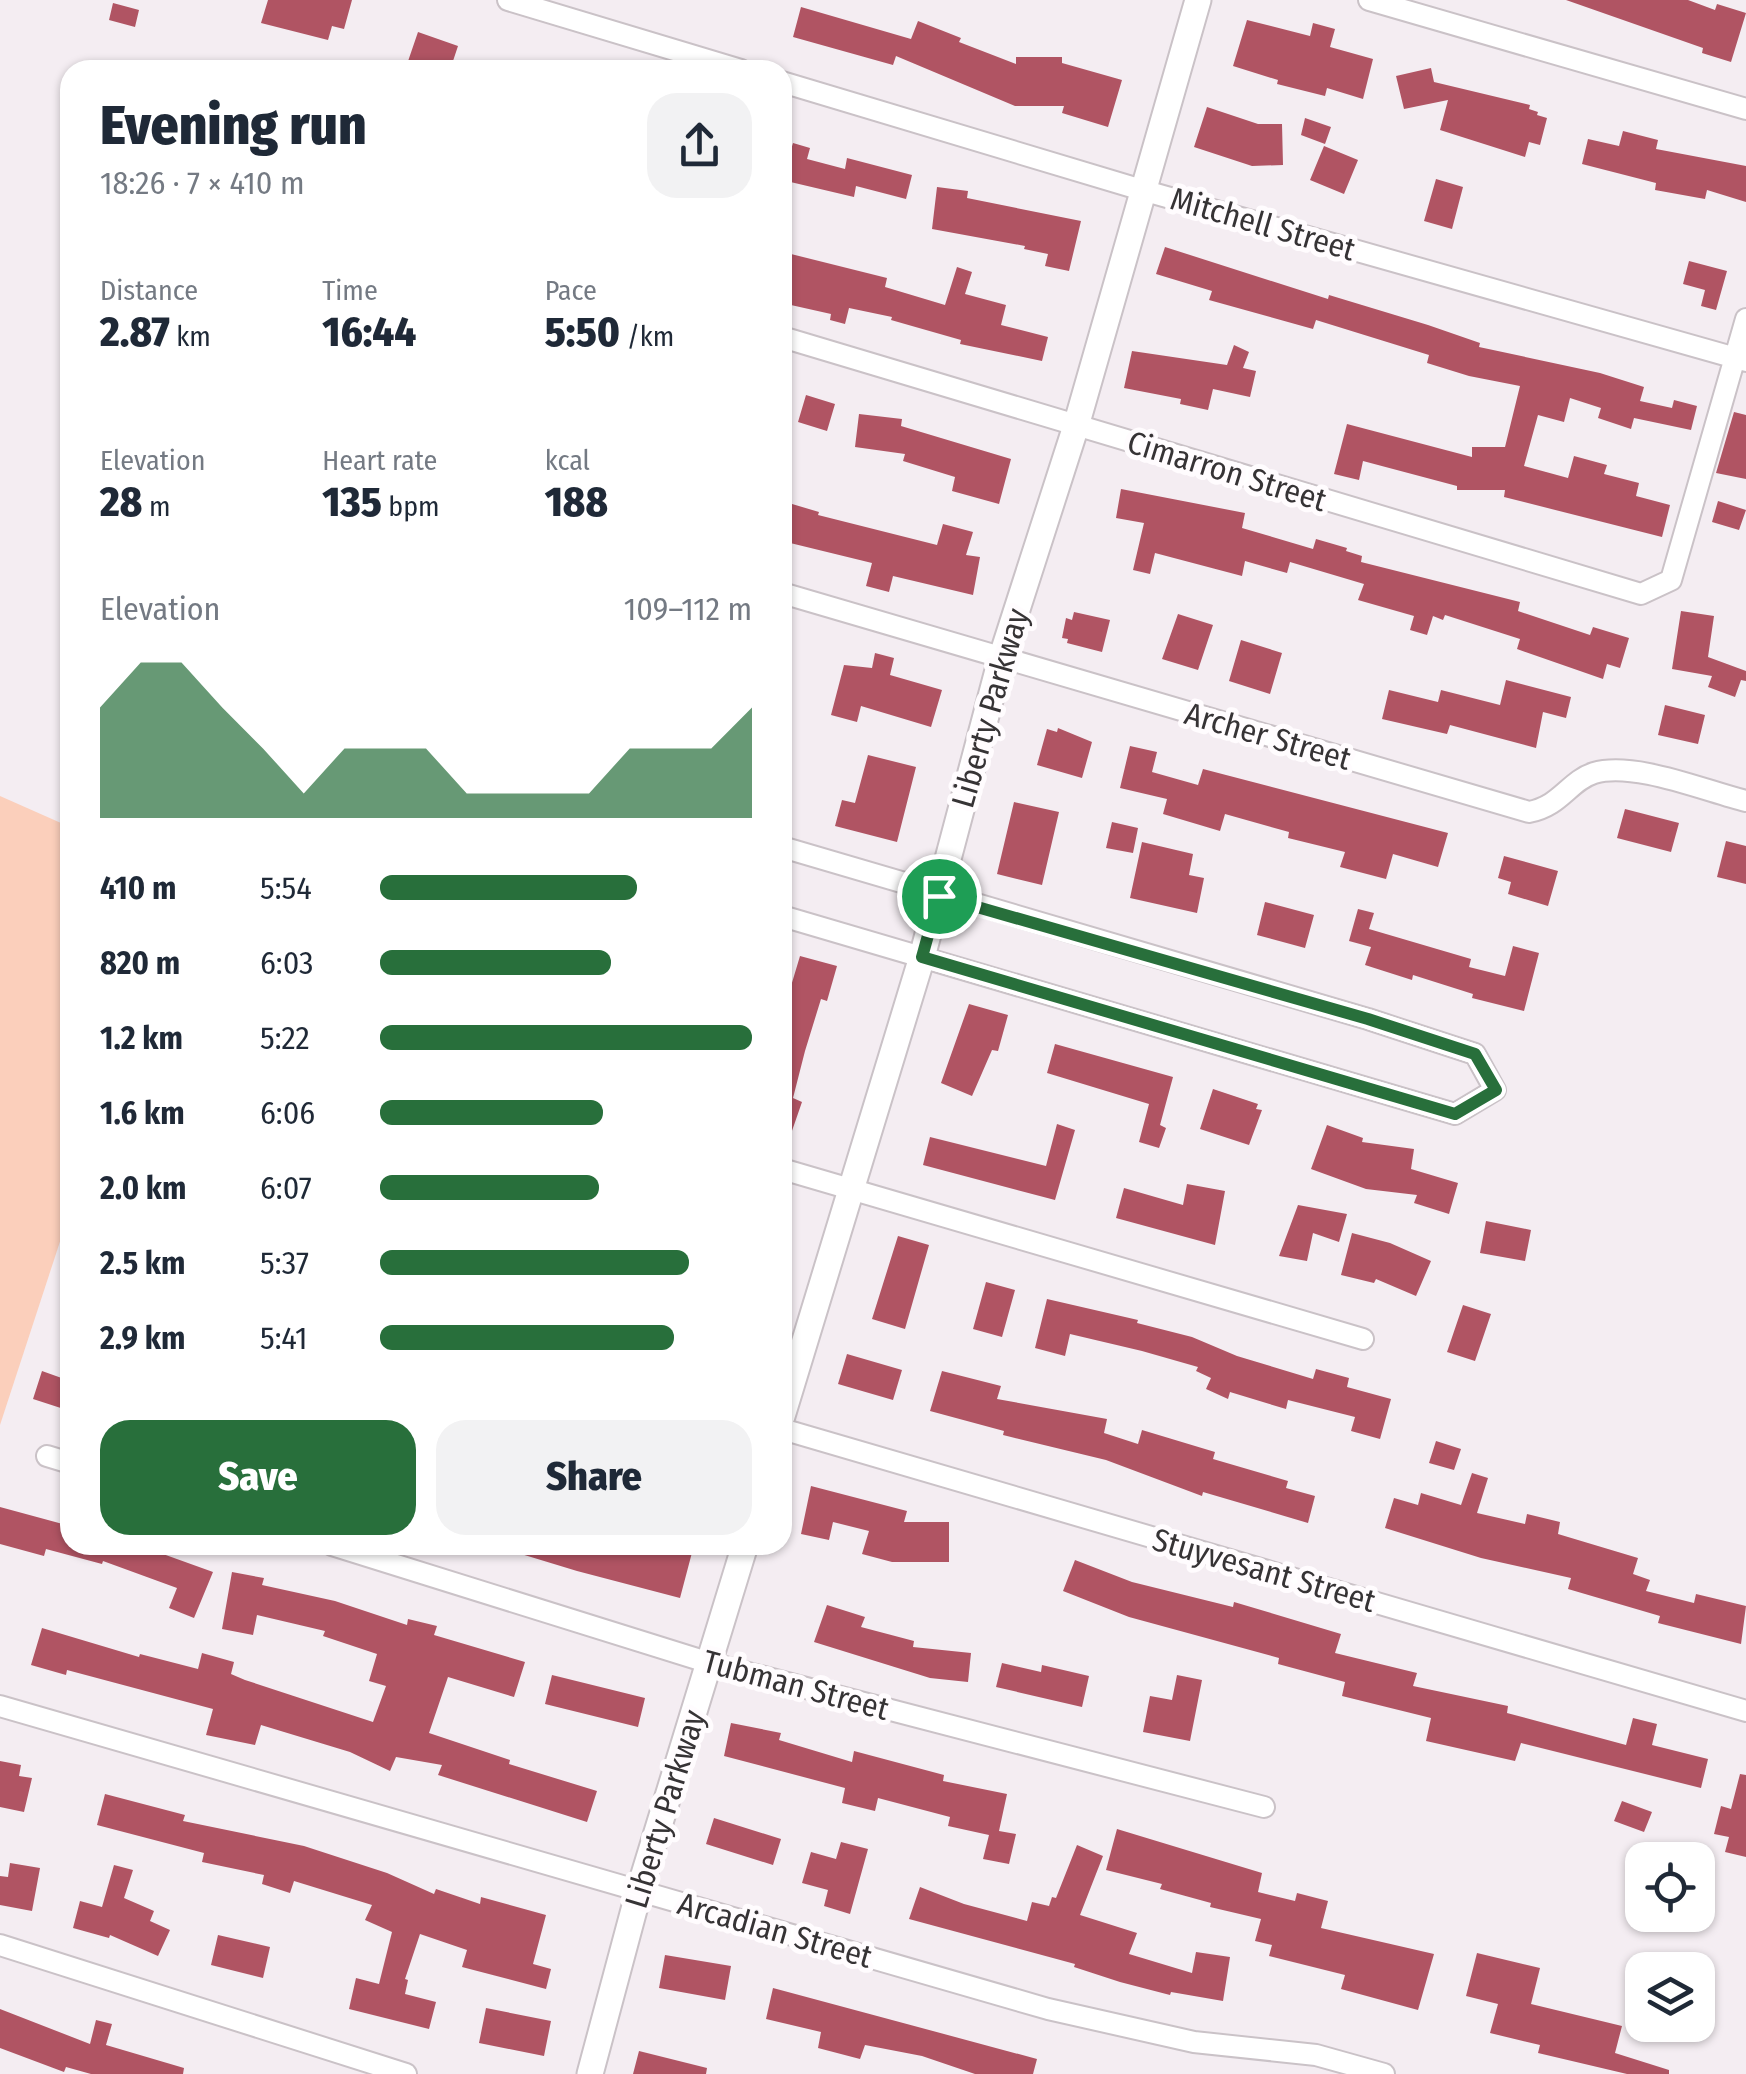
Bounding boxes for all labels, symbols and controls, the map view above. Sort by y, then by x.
text: Evening run [100,93,367,159]
button: share [647,93,752,198]
text: 18:26 · 7 × 410 m [100,164,305,202]
street label: Mitchell Street [1166,180,1360,269]
text: Distance [100,274,198,307]
text: Time [322,274,378,307]
text: Pace [545,274,597,307]
text: 2.87 [100,307,170,357]
text: 16:44 [322,307,416,357]
text: 5:50 [545,307,620,357]
text: km [170,320,211,353]
text: /km [620,320,674,353]
street label: Cimarron Street [1123,423,1332,519]
text: Elevation [100,444,205,477]
text: Heart rate [322,444,437,477]
text: kcal [545,444,590,477]
text: 28 [100,477,142,527]
text: 135 [322,477,382,527]
text: 188 [545,477,608,527]
text: m [142,490,170,523]
text: bpm [382,490,440,523]
text: Elevation [100,590,220,628]
text: 109–112 m [624,590,752,628]
street label: Liberty Parkway [943,603,1037,812]
street label: Archer Street [1181,694,1356,778]
pin [897,854,982,939]
text: 410 m [100,869,176,907]
text: 5:54 [260,869,312,907]
icon: arrive [912,869,967,924]
text: 820 m [100,944,180,982]
text: 6:03 [260,944,313,982]
text: 1.2 km [100,1019,183,1057]
text: 5:22 [260,1019,310,1057]
text: 1.6 km [100,1094,185,1132]
text: 6:06 [260,1094,315,1132]
text: 2.0 km [100,1169,187,1207]
text: 6:07 [260,1169,312,1207]
text: 2.5 km [100,1244,186,1282]
text: 5:37 [260,1244,309,1282]
text: 2.9 km [100,1319,185,1357]
text: 5:41 [260,1319,308,1357]
button: Save [100,1420,416,1535]
button: Share [436,1420,752,1535]
street label: Stuyvesant Street [1148,1520,1380,1620]
street label: Tubman Street [699,1642,894,1728]
street label: Liberty Parkway [617,1705,713,1913]
map controls [1625,1842,1715,2042]
button: locate [1625,1842,1715,1932]
street label: Arcadian Street [674,1884,877,1976]
button: layers [1625,1952,1715,2042]

